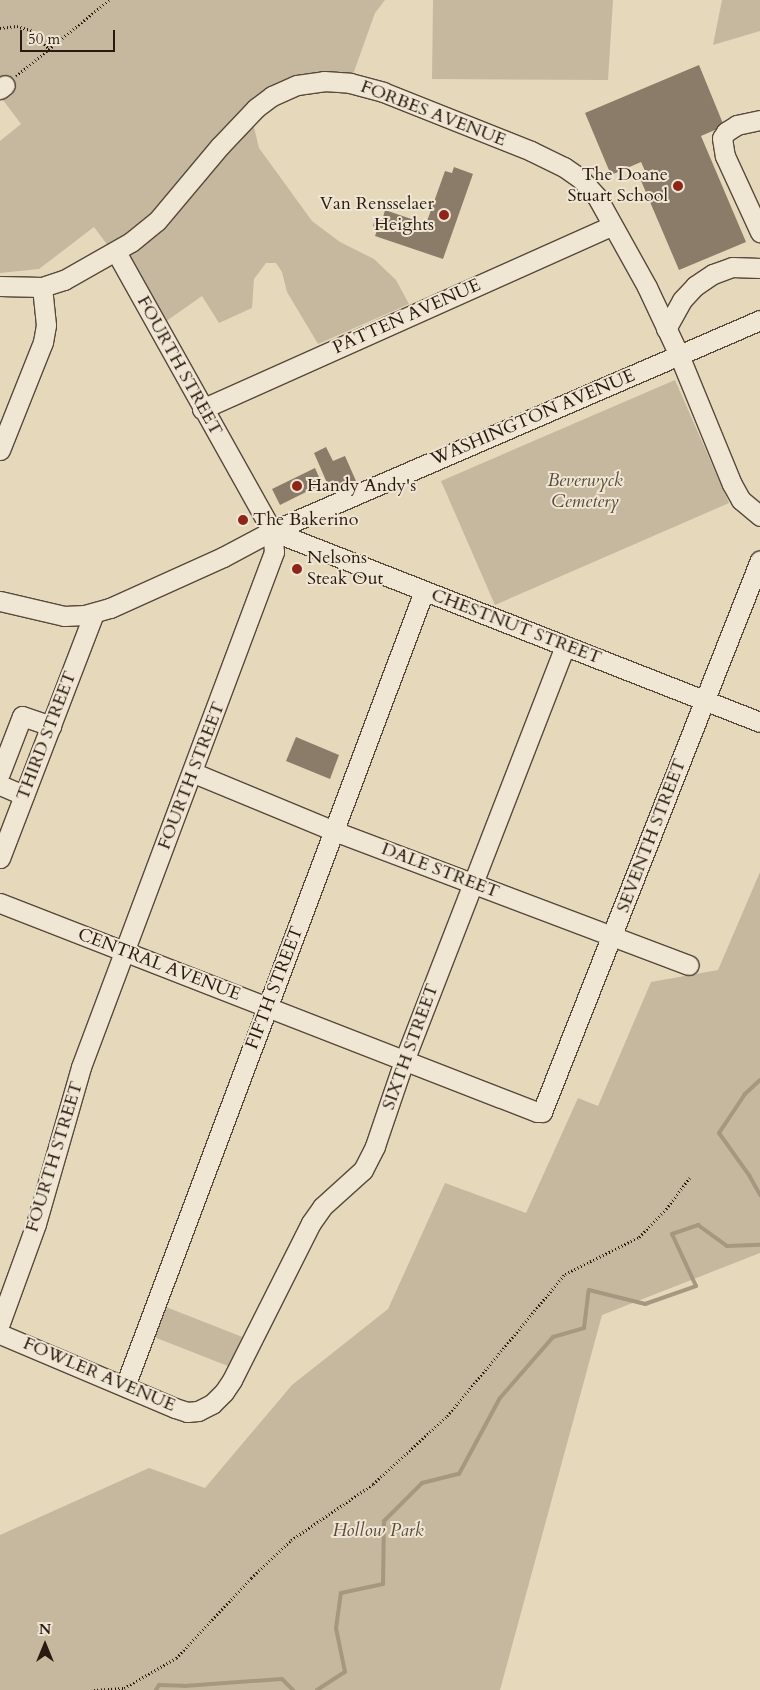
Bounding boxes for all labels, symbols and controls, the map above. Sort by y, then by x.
scale bar [22,20,118,52]
text: 50 m [28,29,60,49]
street label: FORBES AVENUE [357,76,509,152]
place label: The Doane Stuart School [567,165,668,208]
marker: The Doane Stuart School [672,180,684,192]
place label: Van Rensselaer Heights [320,194,434,236]
marker: Van Rensselaer Heights [438,209,450,221]
street label: PATTEN AVENUE [330,275,484,359]
street label: FOURTH STREET [132,292,226,440]
street label: WASHINGTON AVENUE [428,365,638,471]
park label: Beverwyck Cemetery [547,471,623,514]
place label: Handy Andy's [307,475,416,497]
marker: Handy Andy's [291,480,303,492]
place label: The Bakerino [253,509,358,531]
marker: The Bakerino [237,514,249,526]
place label: Nelsons Steak Out [307,548,383,590]
marker: Nelsons Steak Out [291,563,303,575]
street label: CHESTNUT STREET [428,585,604,669]
street label: THIRD STREET [12,668,82,804]
street label: FOURTH STREET [154,699,230,853]
street label: SEVENTH STREET [613,756,691,916]
street label: DALE STREET [378,839,502,903]
street label: CENTRAL AVENUE [75,924,243,1006]
street label: FIFTH STREET [242,924,308,1052]
street label: SIXTH STREET [378,981,444,1113]
street label: FOURTH STREET [22,1079,88,1235]
street label: FOWLER AVENUE [20,1333,178,1417]
park label: Hollow Park [332,1520,424,1542]
north arrow [20,1620,70,1670]
text: N [39,1620,51,1639]

